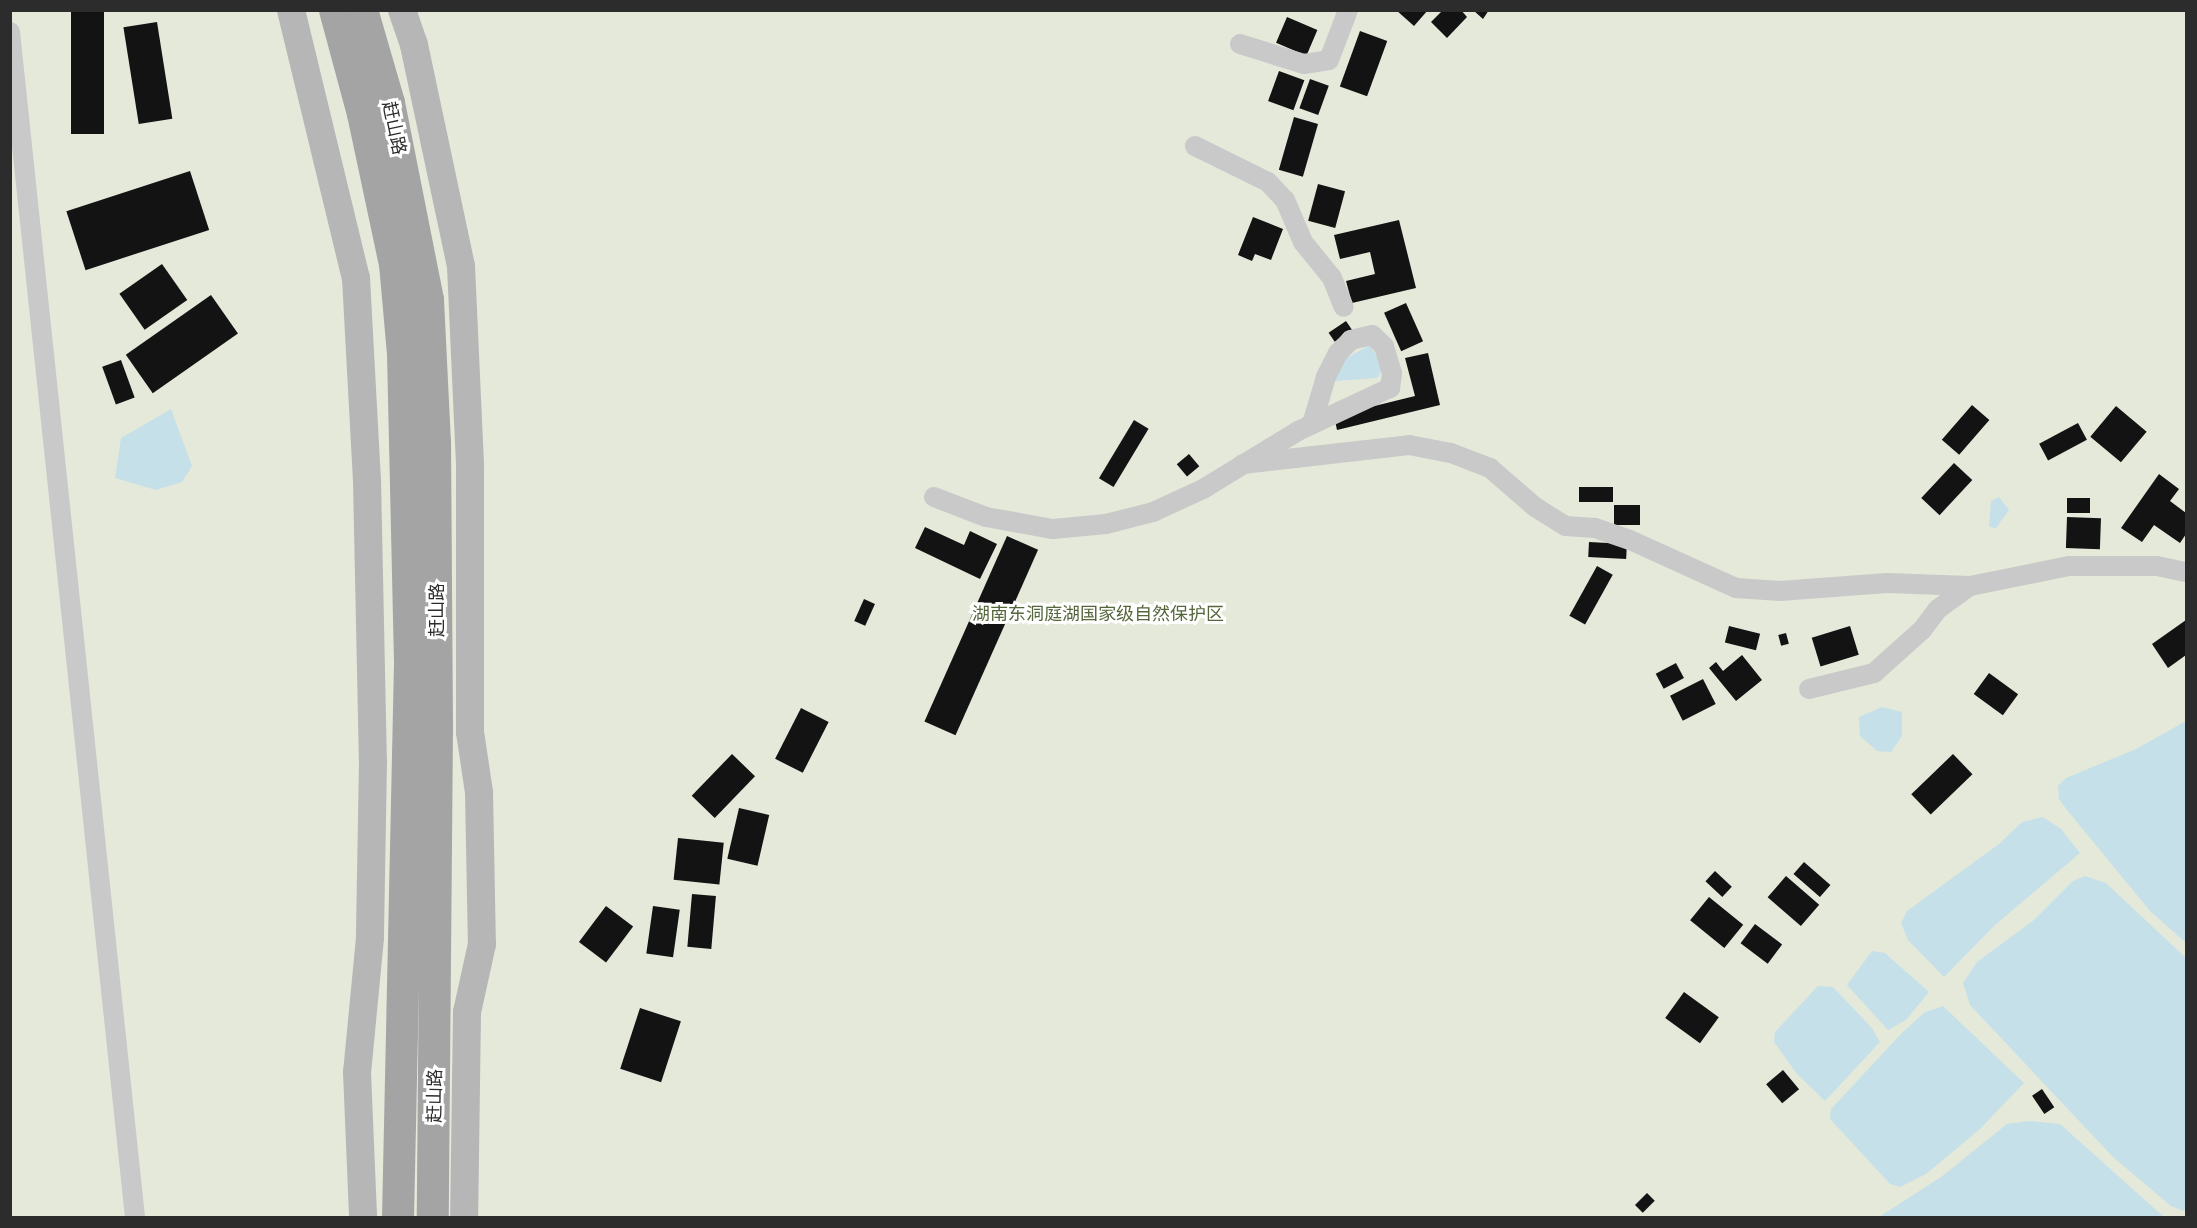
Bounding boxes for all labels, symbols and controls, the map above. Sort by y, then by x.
street label: 赶山路 [378,99,410,157]
street label: 赶山路 [426,583,448,637]
park label: 湖南东洞庭湖国家级自然保护区 [972,603,1224,625]
street label: 赶山路 [424,1069,446,1123]

